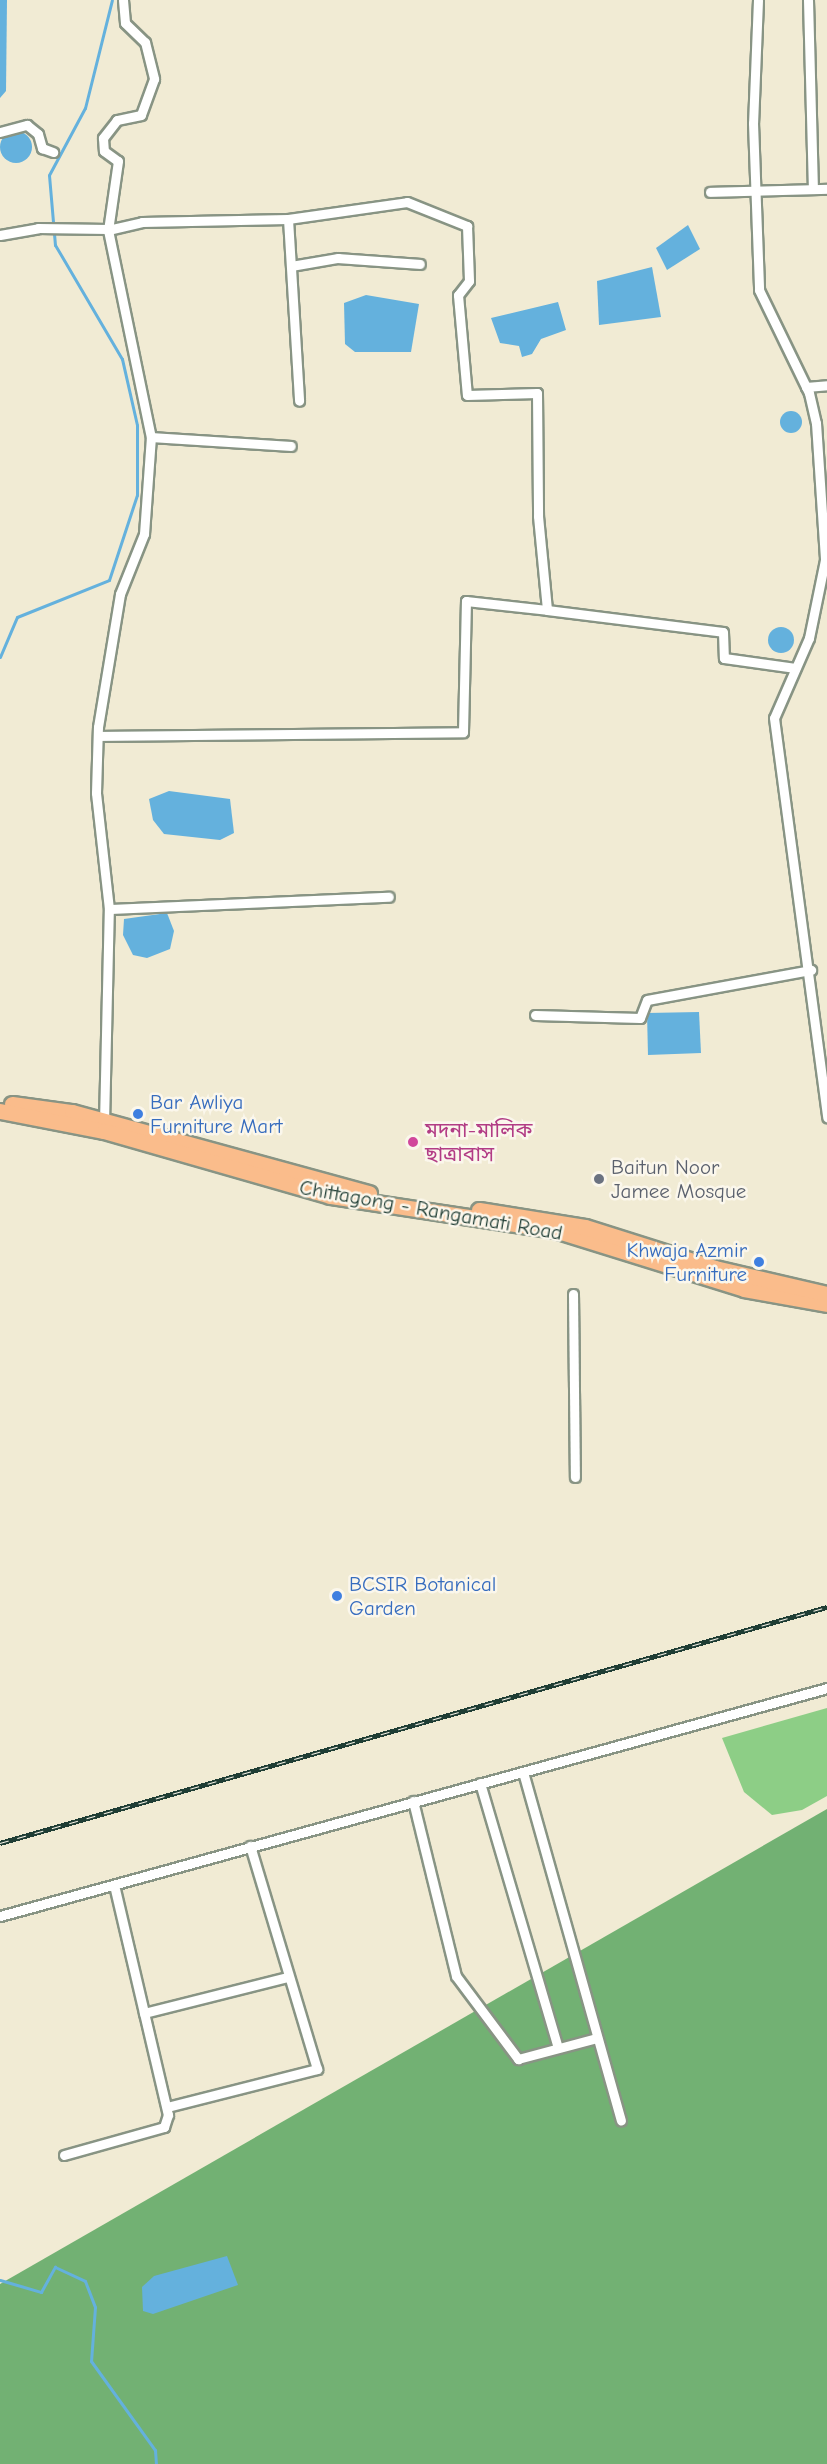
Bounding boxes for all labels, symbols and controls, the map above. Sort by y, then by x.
place label: Bar Awliya Furniture Mart [150,1089,283,1139]
marker: Bar Awliya Furniture Mart [131,1107,145,1121]
place label: মদনা-মালিক ছাত্রাবাস [425,1117,532,1167]
marker: মদনা-মালিক ছাত্রাবাস [406,1135,420,1149]
place label: Baitun Noor Jamee Mosque [611,1154,746,1204]
marker: Baitun Noor Jamee Mosque [592,1172,606,1186]
street label: Chittagong - Rangamati Road [298,1174,564,1246]
place label: Khwaja Azmir Furniture [626,1237,747,1287]
marker: Khwaja Azmir Furniture [752,1255,766,1269]
place label: BCSIR Botanical Garden [349,1571,496,1621]
marker: BCSIR Botanical Garden [330,1589,344,1603]

